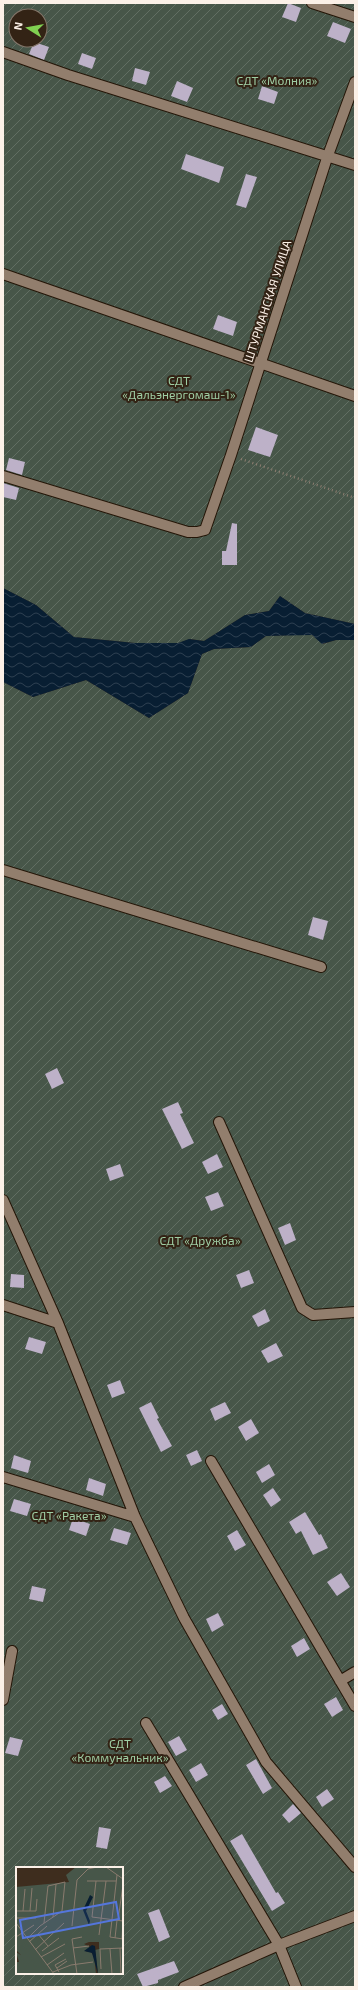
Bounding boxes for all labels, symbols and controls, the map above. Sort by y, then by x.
north arrow [8,8,48,48]
text: N [11,21,25,31]
park label: СДТ «Молния» [237,73,318,87]
street label: ШТУРМАНСКАЯ УЛИЦА [241,238,294,364]
park label: СДТ «Дальэнергомаш-1» [122,373,236,401]
park label: СДТ «Дружба» [160,1233,241,1248]
park label: СДТ «Ракета» [31,1508,107,1522]
park label: СДТ «Коммунальник» [72,1736,169,1765]
inset map [16,1867,123,1974]

